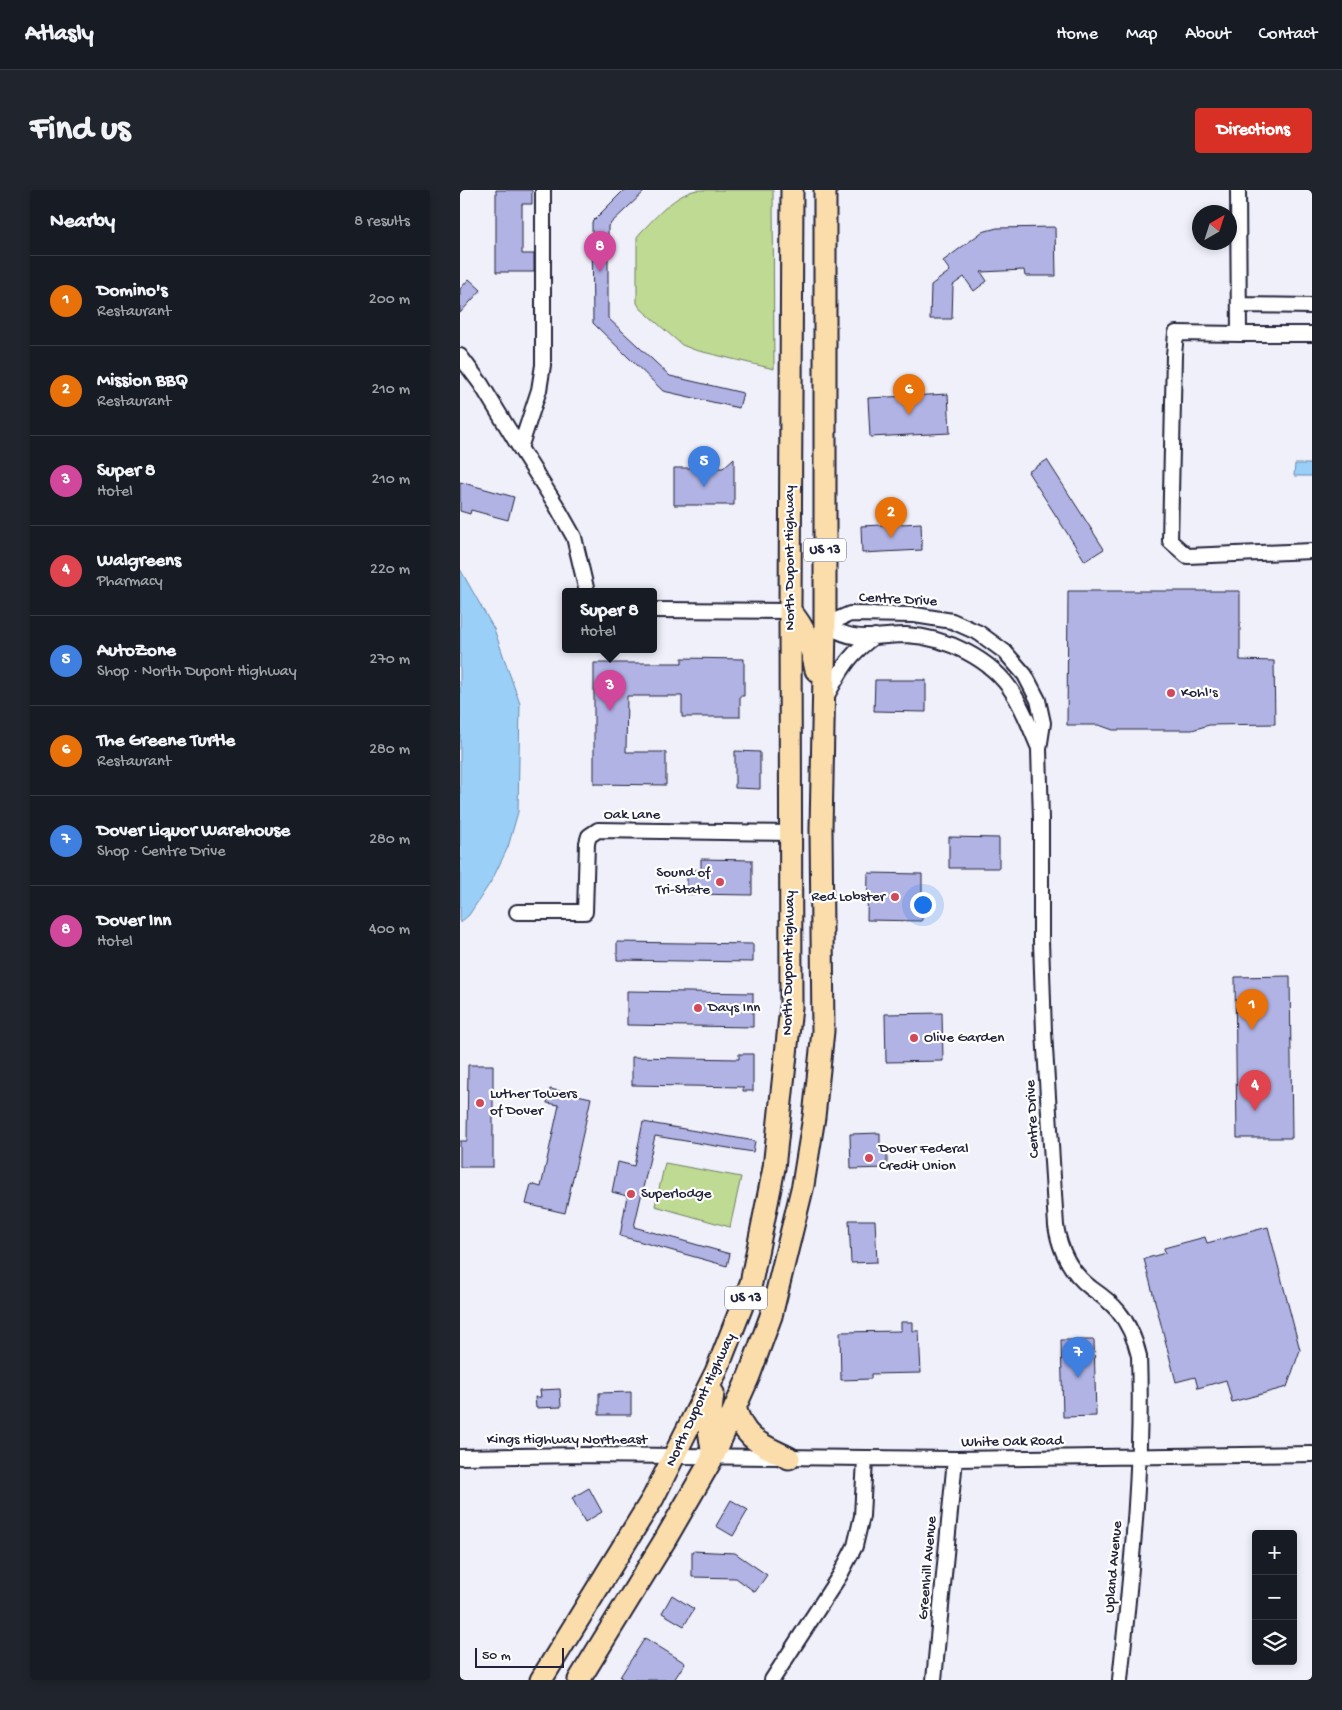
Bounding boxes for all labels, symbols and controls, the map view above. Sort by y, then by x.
text: Atlasly [25,20,94,49]
text: Home [1056,24,1098,45]
text: Map [1126,24,1157,45]
text: About [1185,24,1231,45]
text: Contact [1259,24,1317,45]
button: Directions [1195,108,1312,153]
text: Find us [30,110,130,151]
north arrow [1192,205,1237,250]
text: Nearby [50,210,115,235]
text: 8 results [354,213,410,232]
pin: 8 [584,231,616,272]
text: Domino's [97,280,168,303]
text: 1 [63,291,69,310]
text: 200 m [369,291,410,310]
text: Restaurant [97,303,171,322]
text: Mission BBQ [97,370,188,393]
pin: 6 [893,374,925,415]
text: 2 [62,381,70,400]
text: 210 m [371,381,410,400]
text: Restaurant [97,393,171,412]
pin: 5 [688,446,720,487]
text: Super 8 [97,460,156,483]
text: 3 [62,471,70,490]
text: 210 m [371,471,410,490]
text: Hotel [97,483,133,502]
street label: North Dupont Highway [781,485,799,631]
pin: 2 [875,497,907,538]
road number: US 13 [804,538,846,562]
text: Walgreens [97,550,181,573]
text: 4 [62,561,70,580]
text: 220 m [370,561,410,580]
text: Pharmacy [97,573,163,592]
popup [562,588,657,653]
street label: Centre Drive [858,589,938,611]
text: Super 8 [580,600,639,623]
text: Hotel [580,623,616,642]
text: AutoZone [97,640,176,663]
text: 5 [62,651,70,670]
text: 270 m [370,651,410,670]
text: Shop · North Dupont Highway [97,663,297,682]
pin: 3 [594,670,626,711]
place label: Kohl's [1181,684,1218,702]
marker: Kohl's [1165,687,1177,699]
text: The Greene Turtle [97,730,235,753]
text: 6 [62,741,70,760]
text: 280 m [369,741,410,760]
text: Restaurant [97,753,171,772]
street label: Oak Lane [604,806,660,824]
text: Dover Liquor Warehouse [97,820,290,843]
text: 7 [62,831,70,850]
text: 280 m [369,831,410,850]
text: Shop · Centre Drive [97,843,225,862]
place label: Sound of Tri-State [655,864,711,899]
marker: Sound of Tri-State [714,876,726,888]
place label: Red Lobster [811,888,887,906]
street label: North Dupont Highway [779,890,799,1036]
marker: Red Lobster [889,891,901,903]
your location [910,892,936,918]
text: Dover Inn [97,910,171,933]
text: 8 [62,921,70,940]
text: 400 m [369,921,410,940]
text: Hotel [97,933,133,952]
pin: 1 [1236,989,1268,1030]
place label: Days Inn [707,999,760,1017]
marker: Days Inn [692,1002,704,1014]
place label: Olive Garden [924,1029,1004,1047]
marker: Olive Garden [908,1032,920,1044]
pin: 4 [1239,1070,1271,1111]
street label: Centre Drive [1022,1079,1044,1159]
place label: Luther Towers of Dover [490,1085,578,1120]
marker: Luther Towers of Dover [474,1097,486,1109]
place label: Dover Federal Credit Union [878,1140,969,1175]
marker: Dover Federal Credit Union [863,1152,875,1164]
place label: Superlodge [641,1185,712,1203]
marker: Superlodge [625,1188,637,1200]
road number: US 13 [725,1286,767,1310]
street label: North Dupont Highway [662,1330,740,1470]
pin: 7 [1062,1337,1094,1378]
street label: Kings Highway Northeast [487,1431,649,1449]
street label: White Oak Road [961,1432,1064,1452]
street label: Greenhill Avenue [915,1515,942,1621]
street label: Upland Avenue [1101,1520,1127,1614]
map controls [1252,1530,1297,1665]
button: + [1252,1530,1297,1575]
button: − [1252,1575,1297,1620]
button: layers [1252,1620,1297,1665]
scale bar [475,1645,564,1668]
text: 50 m [482,1648,511,1665]

